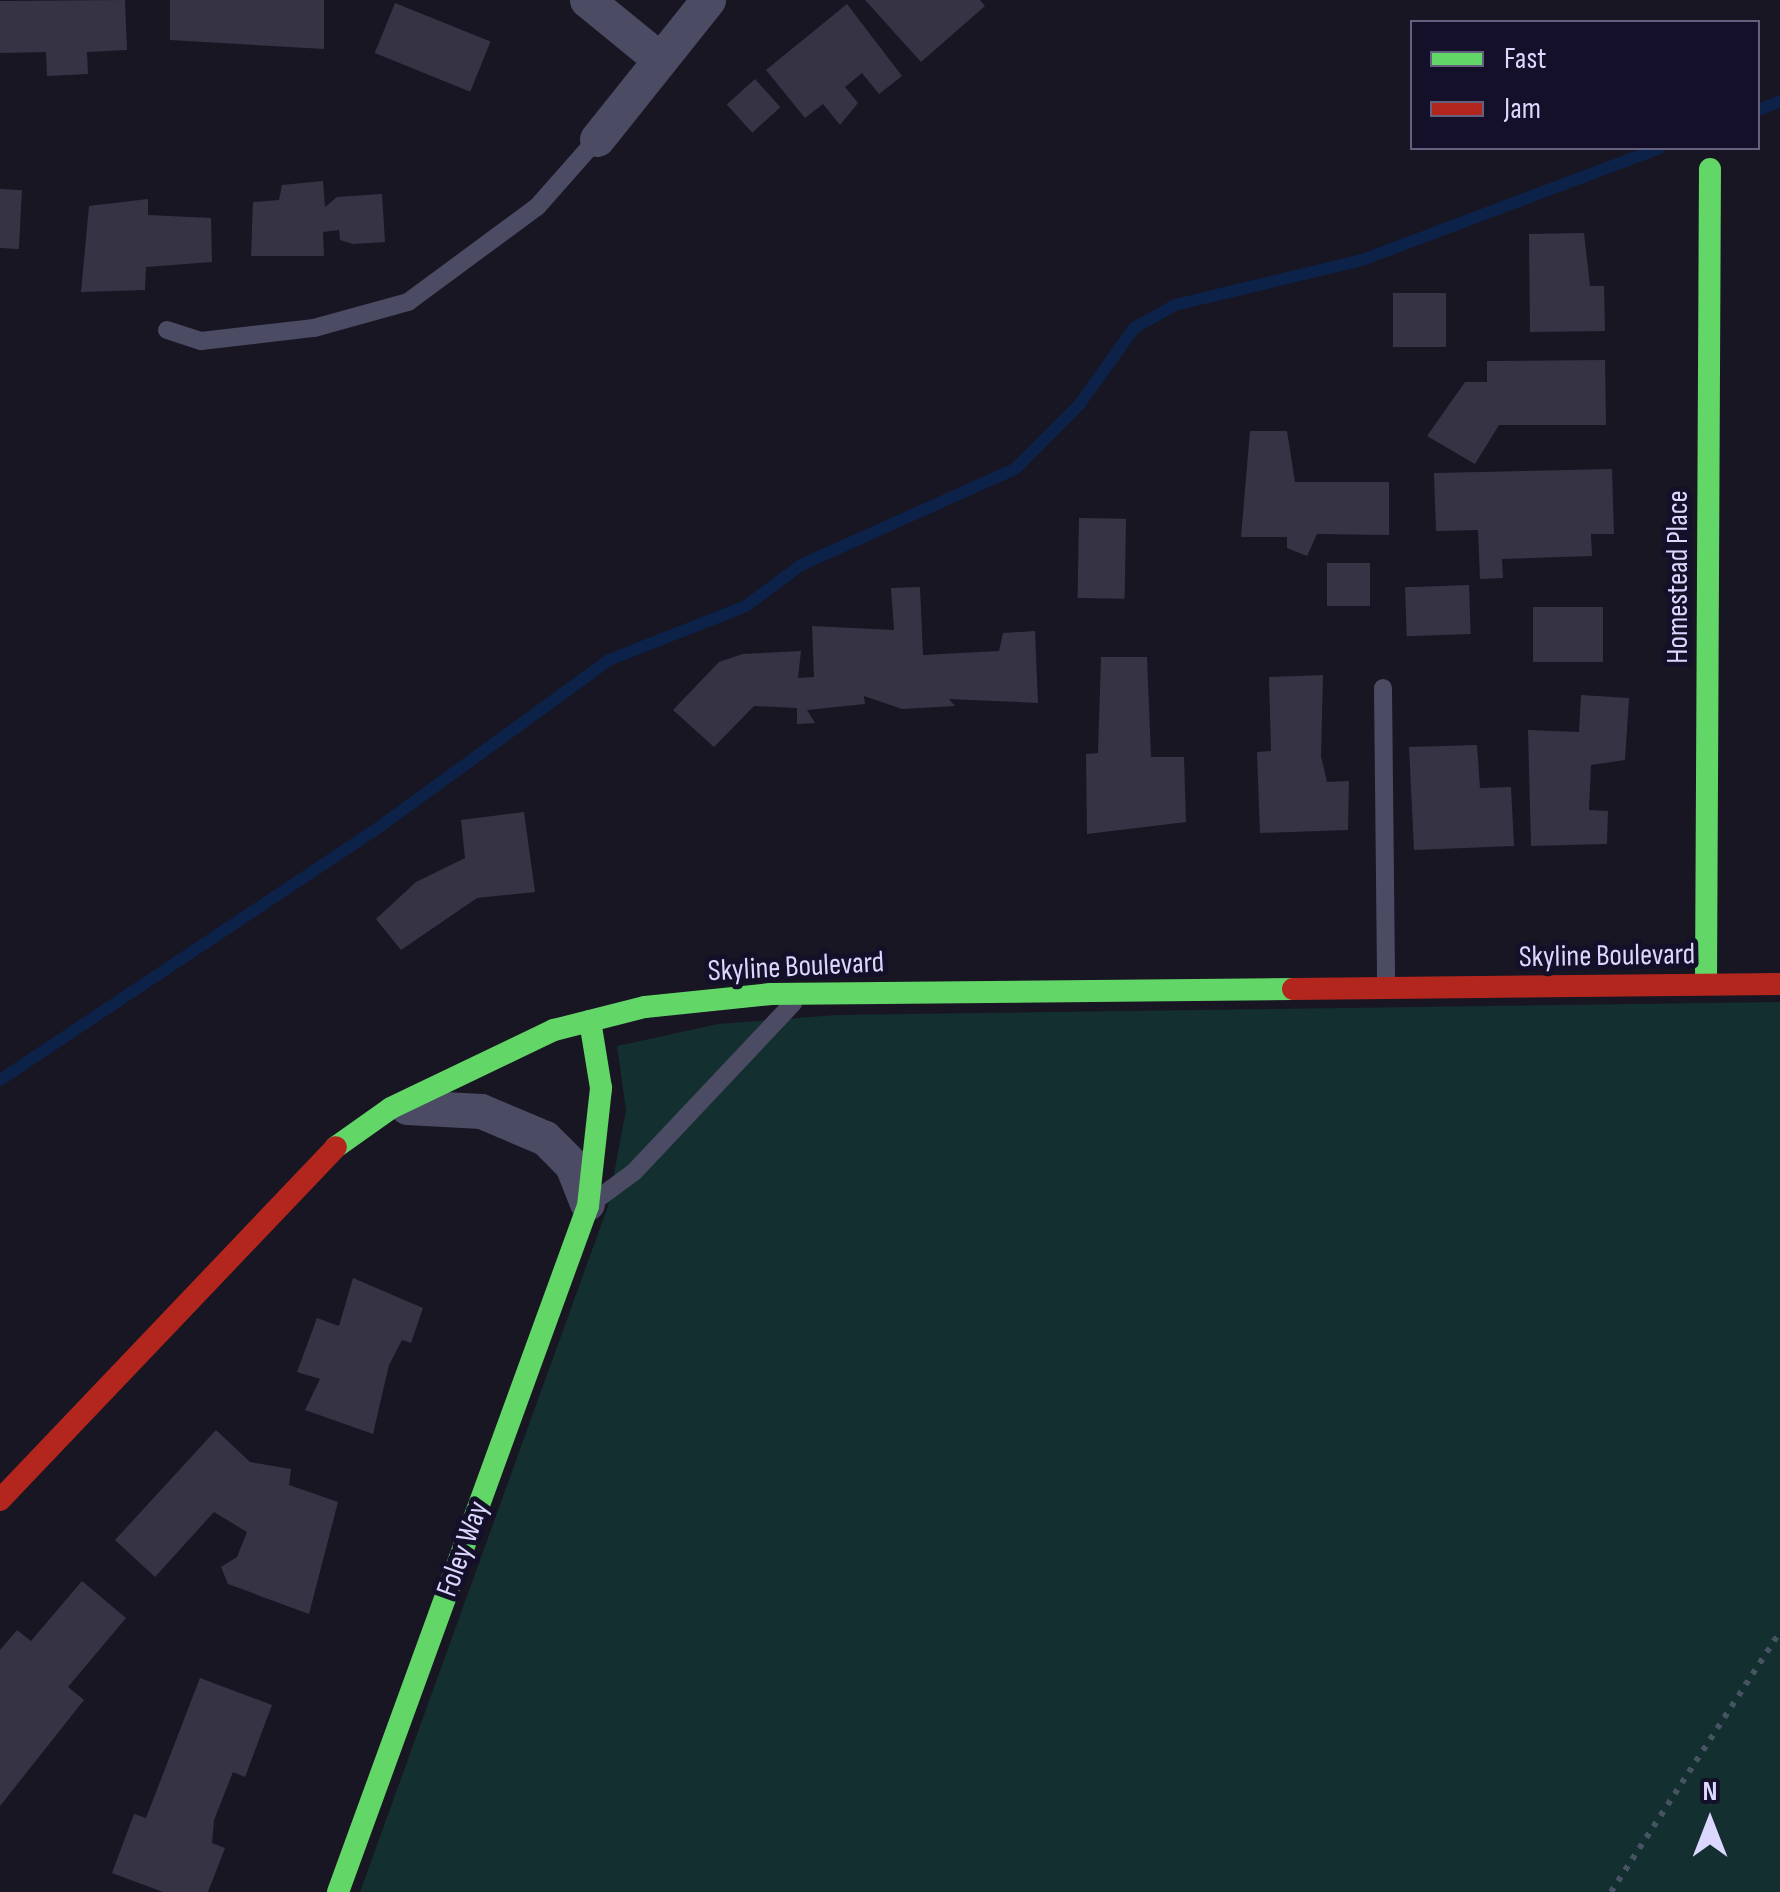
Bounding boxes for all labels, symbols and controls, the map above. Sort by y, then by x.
legend [1410,20,1760,150]
text: Fast [1504,41,1546,77]
text: Jam [1504,91,1541,127]
street label: Homestead Place [1660,490,1696,664]
street label: Skyline Boulevard [1518,936,1696,976]
street label: Skyline Boulevard [707,944,885,990]
street label: Foley Way [429,1496,497,1602]
north arrow [1660,1772,1760,1872]
text: N [1703,1775,1717,1808]

